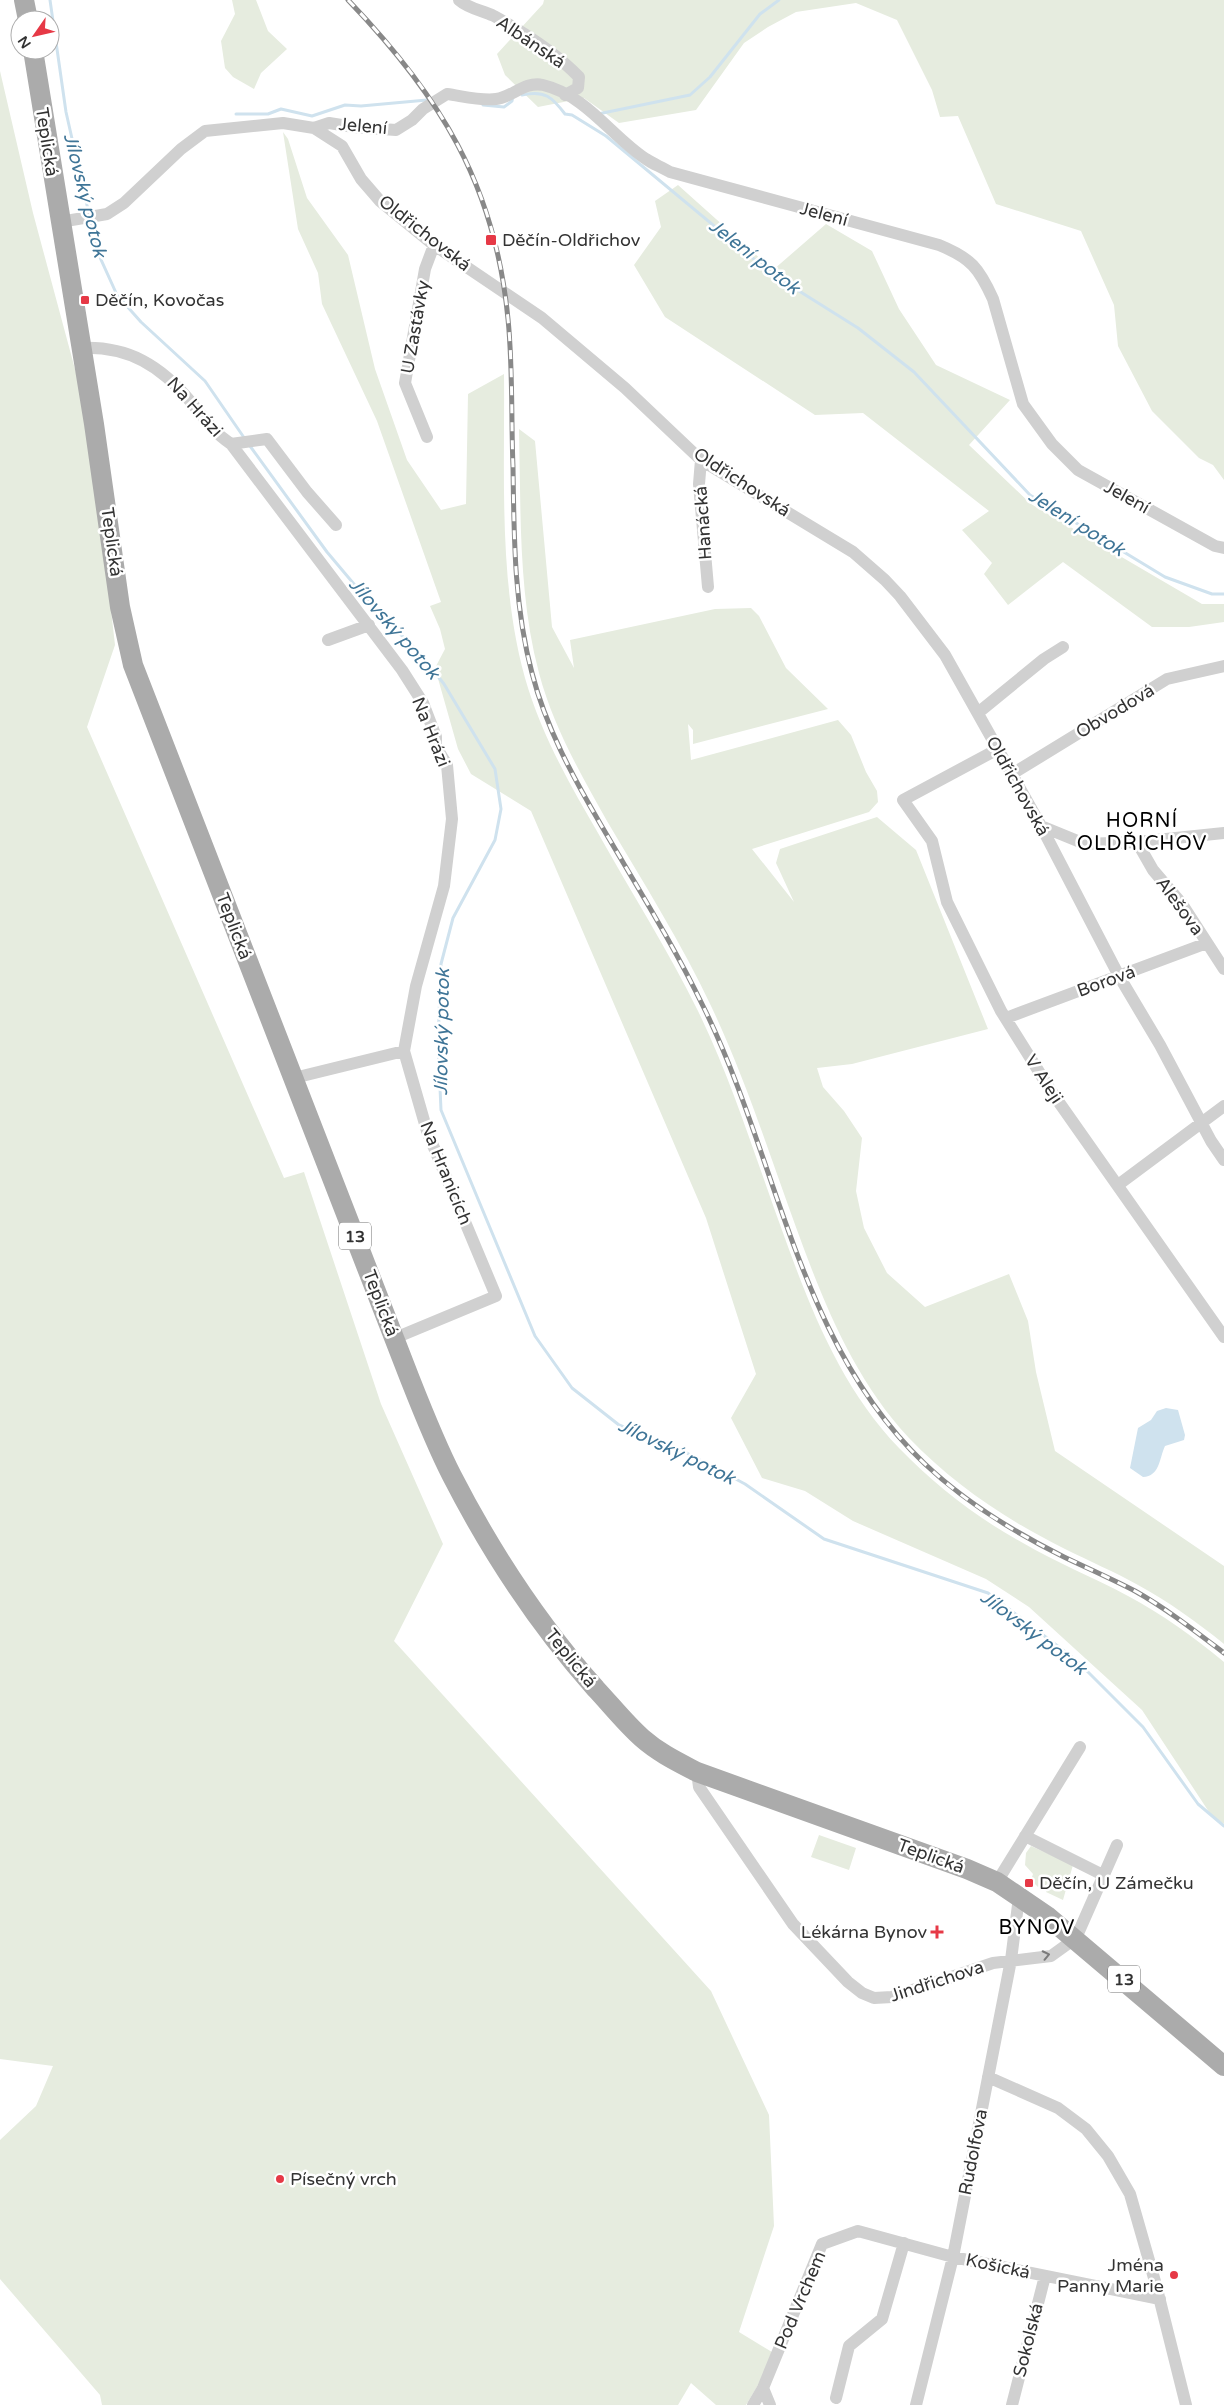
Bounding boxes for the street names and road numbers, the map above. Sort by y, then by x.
street label: Albánská [492,11,570,73]
street label: Teplická [31,106,63,178]
street label: Jelení [338,113,389,139]
street label: Oldřichovská [374,190,476,276]
street label: Jelení [798,197,851,231]
street label: U Zastávky [396,278,434,375]
street label: Na Hrázi [162,372,228,442]
street label: Oldřichovská [689,443,795,521]
street label: Jelení [1100,476,1154,519]
street label: Hanácká [689,485,717,561]
street label: Teplická [96,506,128,578]
street label: Obvodová [1072,679,1158,743]
street label: Na Hrázi [407,694,455,770]
street label: Oldřichovská [981,732,1055,840]
street label: Alešova [1151,872,1209,940]
street label: Teplická [211,890,257,962]
street label: Borová [1074,960,1138,1002]
street label: V Aleji [1020,1050,1068,1108]
street label: Na Hranicích [415,1118,477,1228]
road number: 13 [339,1222,371,1250]
street label: Teplická [358,1267,404,1339]
street label: Teplická [541,1624,601,1692]
street label: Teplická [895,1834,967,1878]
street label: Jindřichova [887,1955,987,2007]
road number: 13 [1108,1966,1140,1992]
street label: Rudolfova [954,2107,992,2197]
street label: Pod Vrchem [769,2248,831,2352]
street label: Košická [964,2248,1032,2284]
street label: Sokolská [1008,2301,1048,2379]

